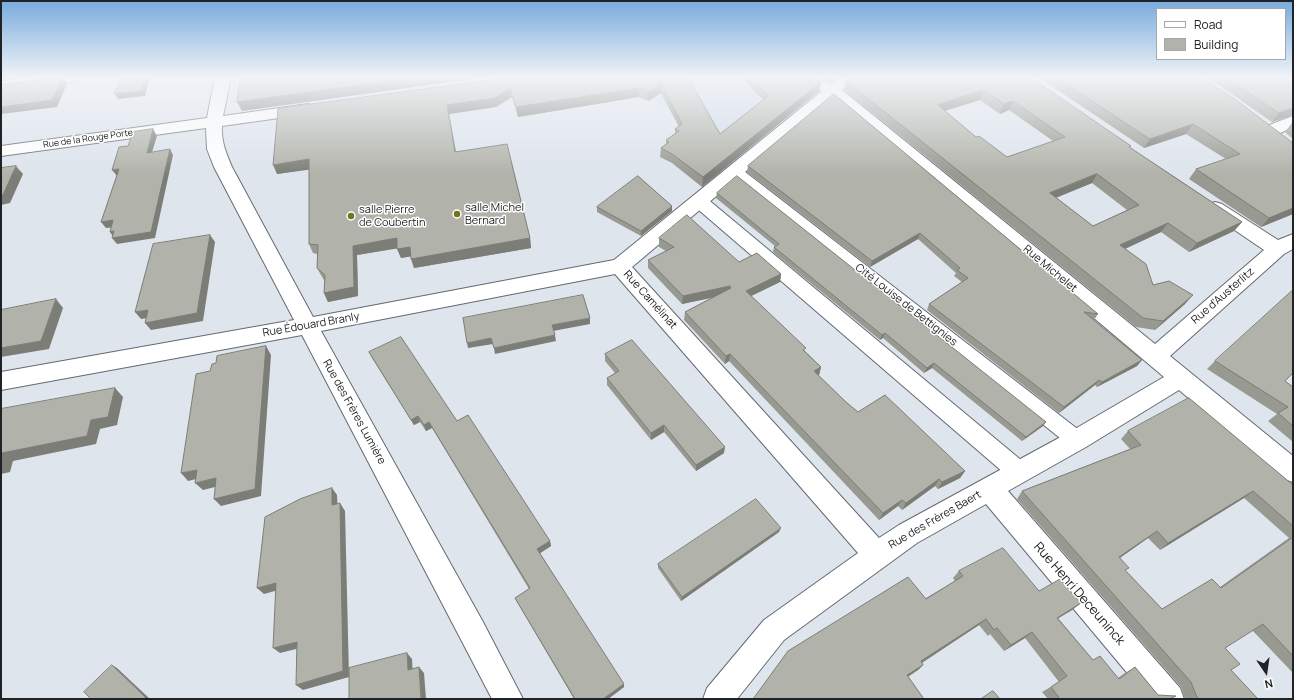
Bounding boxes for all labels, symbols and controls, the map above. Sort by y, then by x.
legend [1156,8,1286,60]
text: Road [1194,16,1222,33]
text: Building [1194,36,1238,53]
street label: Rue de la Rouge Porte [42,127,134,151]
place label: salle Michel Bernard [465,201,524,227]
place label: salle Pierre de Coubertin [359,203,425,229]
marker: salle Michel Bernard [452,209,462,219]
marker: salle Pierre de Coubertin [346,211,356,221]
street label: Rue Michelet [1020,243,1080,295]
street label: Cité Louise de Bettignies [852,261,960,349]
street label: Rue d'Austerlitz [1189,265,1257,327]
street label: Rue Camélinat [620,268,680,332]
street label: Rue Édouard Branly [262,310,360,340]
street label: Rue des Frères Lumière [320,357,388,467]
street label: Rue des Frères Baert [886,488,984,552]
street label: Rue Henri Deceuninck [1030,539,1128,649]
north arrow [1246,652,1286,692]
text: N [1263,676,1274,692]

